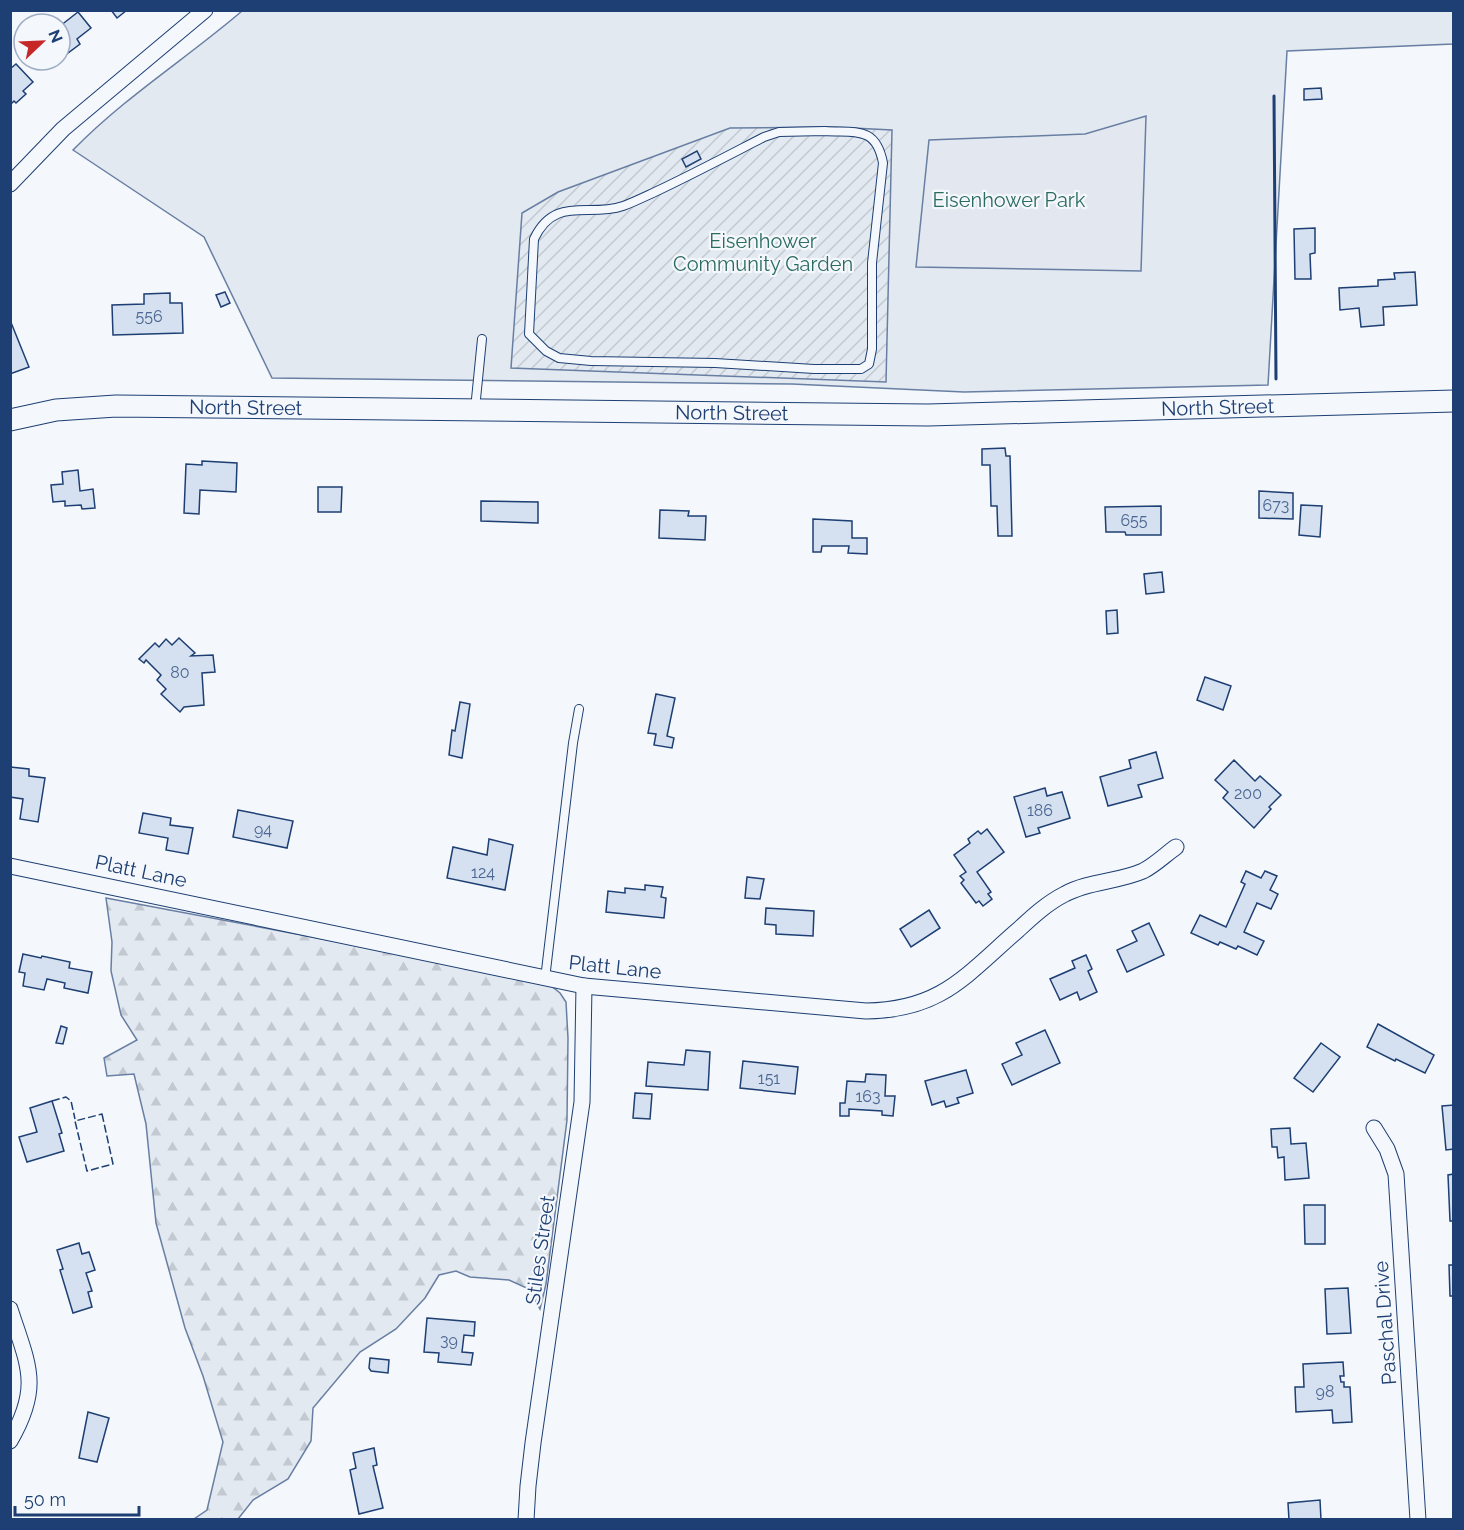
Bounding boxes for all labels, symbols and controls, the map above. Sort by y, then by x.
north arrow [12,12,72,72]
text: N [44,27,66,46]
park label: Eisenhower Park [933,188,1086,212]
park label: Eisenhower Community Garden [673,229,853,276]
house number: 556 [135,307,163,326]
street label: North Street [1161,394,1275,421]
street label: North Street [189,395,303,420]
street label: North Street [675,400,789,425]
house number: 673 [1263,496,1289,515]
house number: 655 [1120,511,1148,530]
house number: 80 [170,663,190,682]
house number: 200 [1234,784,1262,803]
house number: 186 [1027,801,1053,820]
house number: 94 [254,820,272,839]
street label: Platt Lane [93,850,189,892]
house number: 124 [471,863,495,882]
street label: Platt Lane [567,950,663,984]
house number: 151 [758,1069,780,1088]
house number: 163 [855,1087,881,1106]
street label: Stiles Street [520,1193,560,1306]
street label: Paschal Drive [1369,1260,1401,1386]
house number: 39 [440,1331,458,1350]
house number: 98 [1316,1382,1334,1401]
scale bar [15,1479,140,1517]
text: 50 m [24,1489,66,1510]

